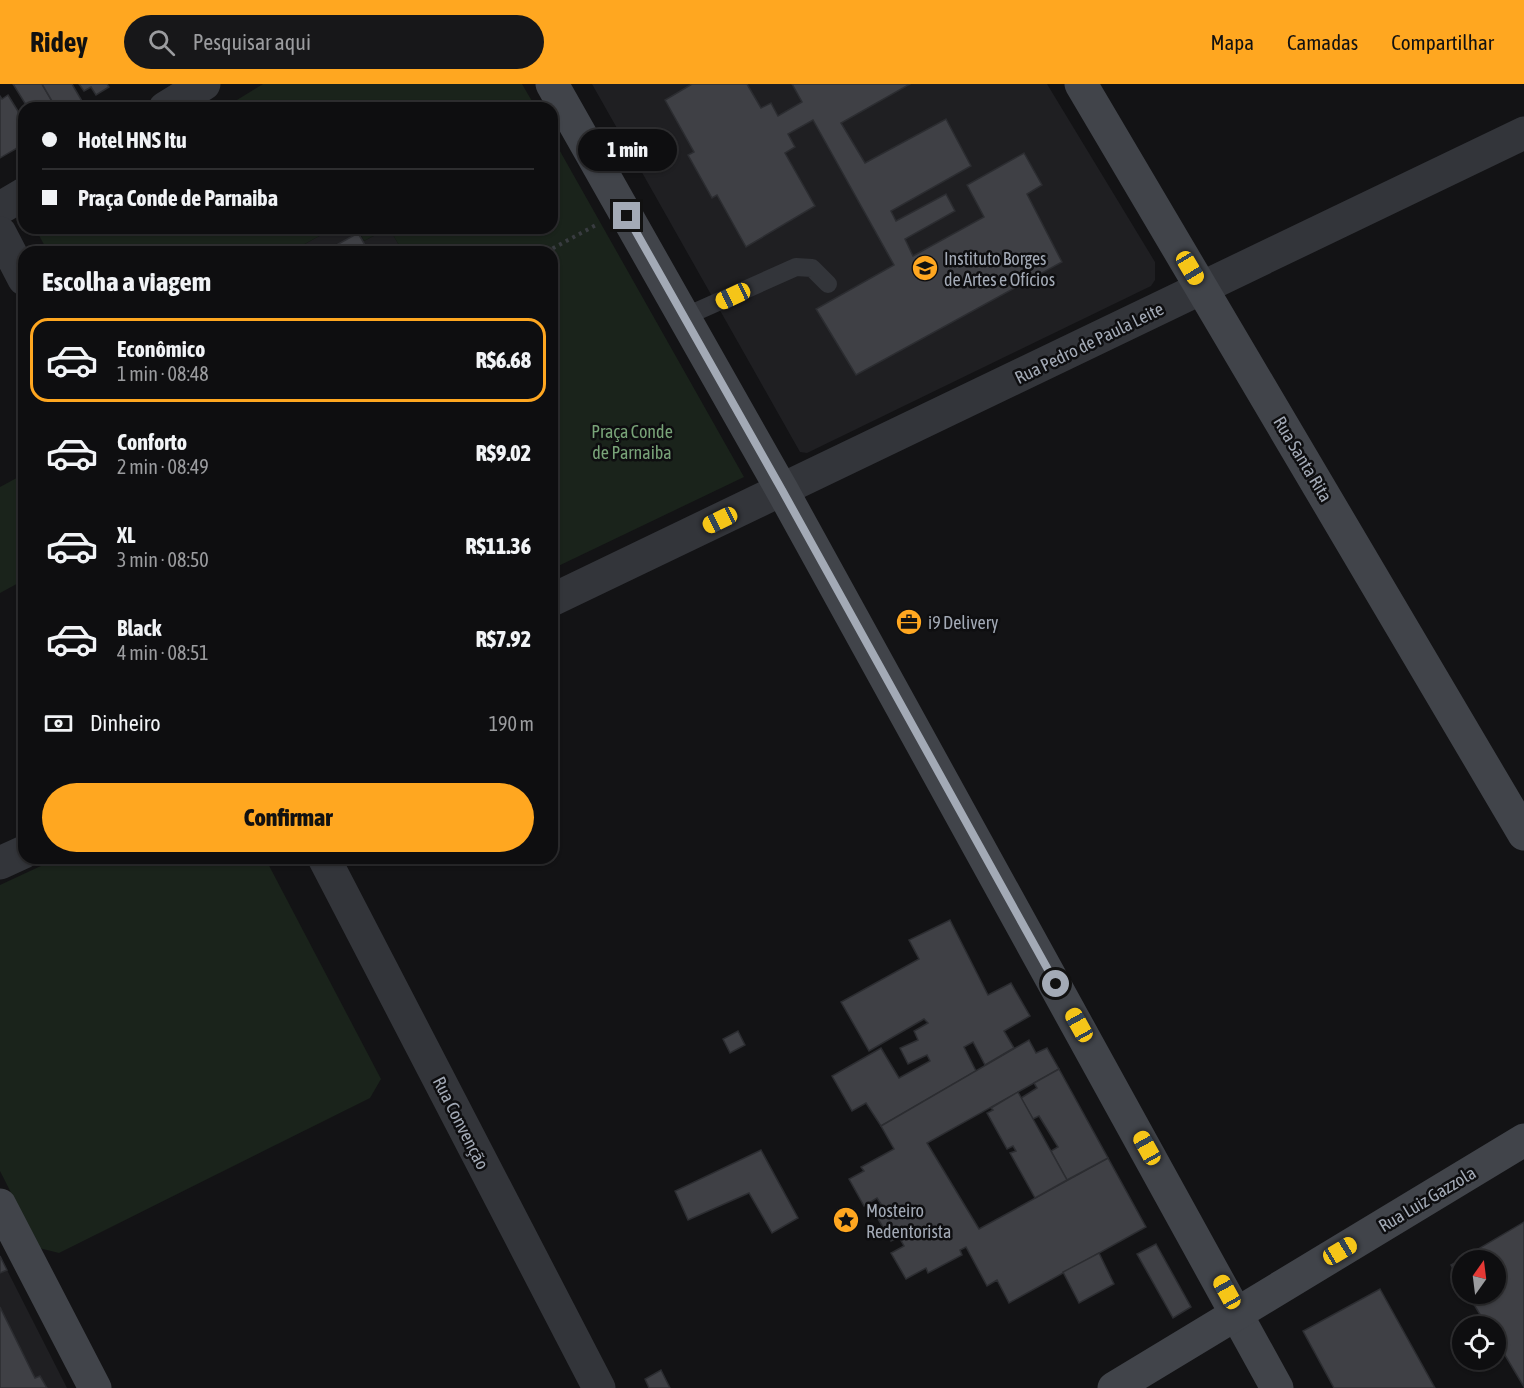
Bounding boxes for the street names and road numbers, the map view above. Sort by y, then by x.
street label: Rua Pedro de Paula Leite [1011,298,1167,388]
street label: Rua Santa Rita [1269,412,1337,506]
street label: Rua Convenção [429,1073,493,1173]
street label: Rua Luiz Gazzola [1375,1162,1479,1236]

